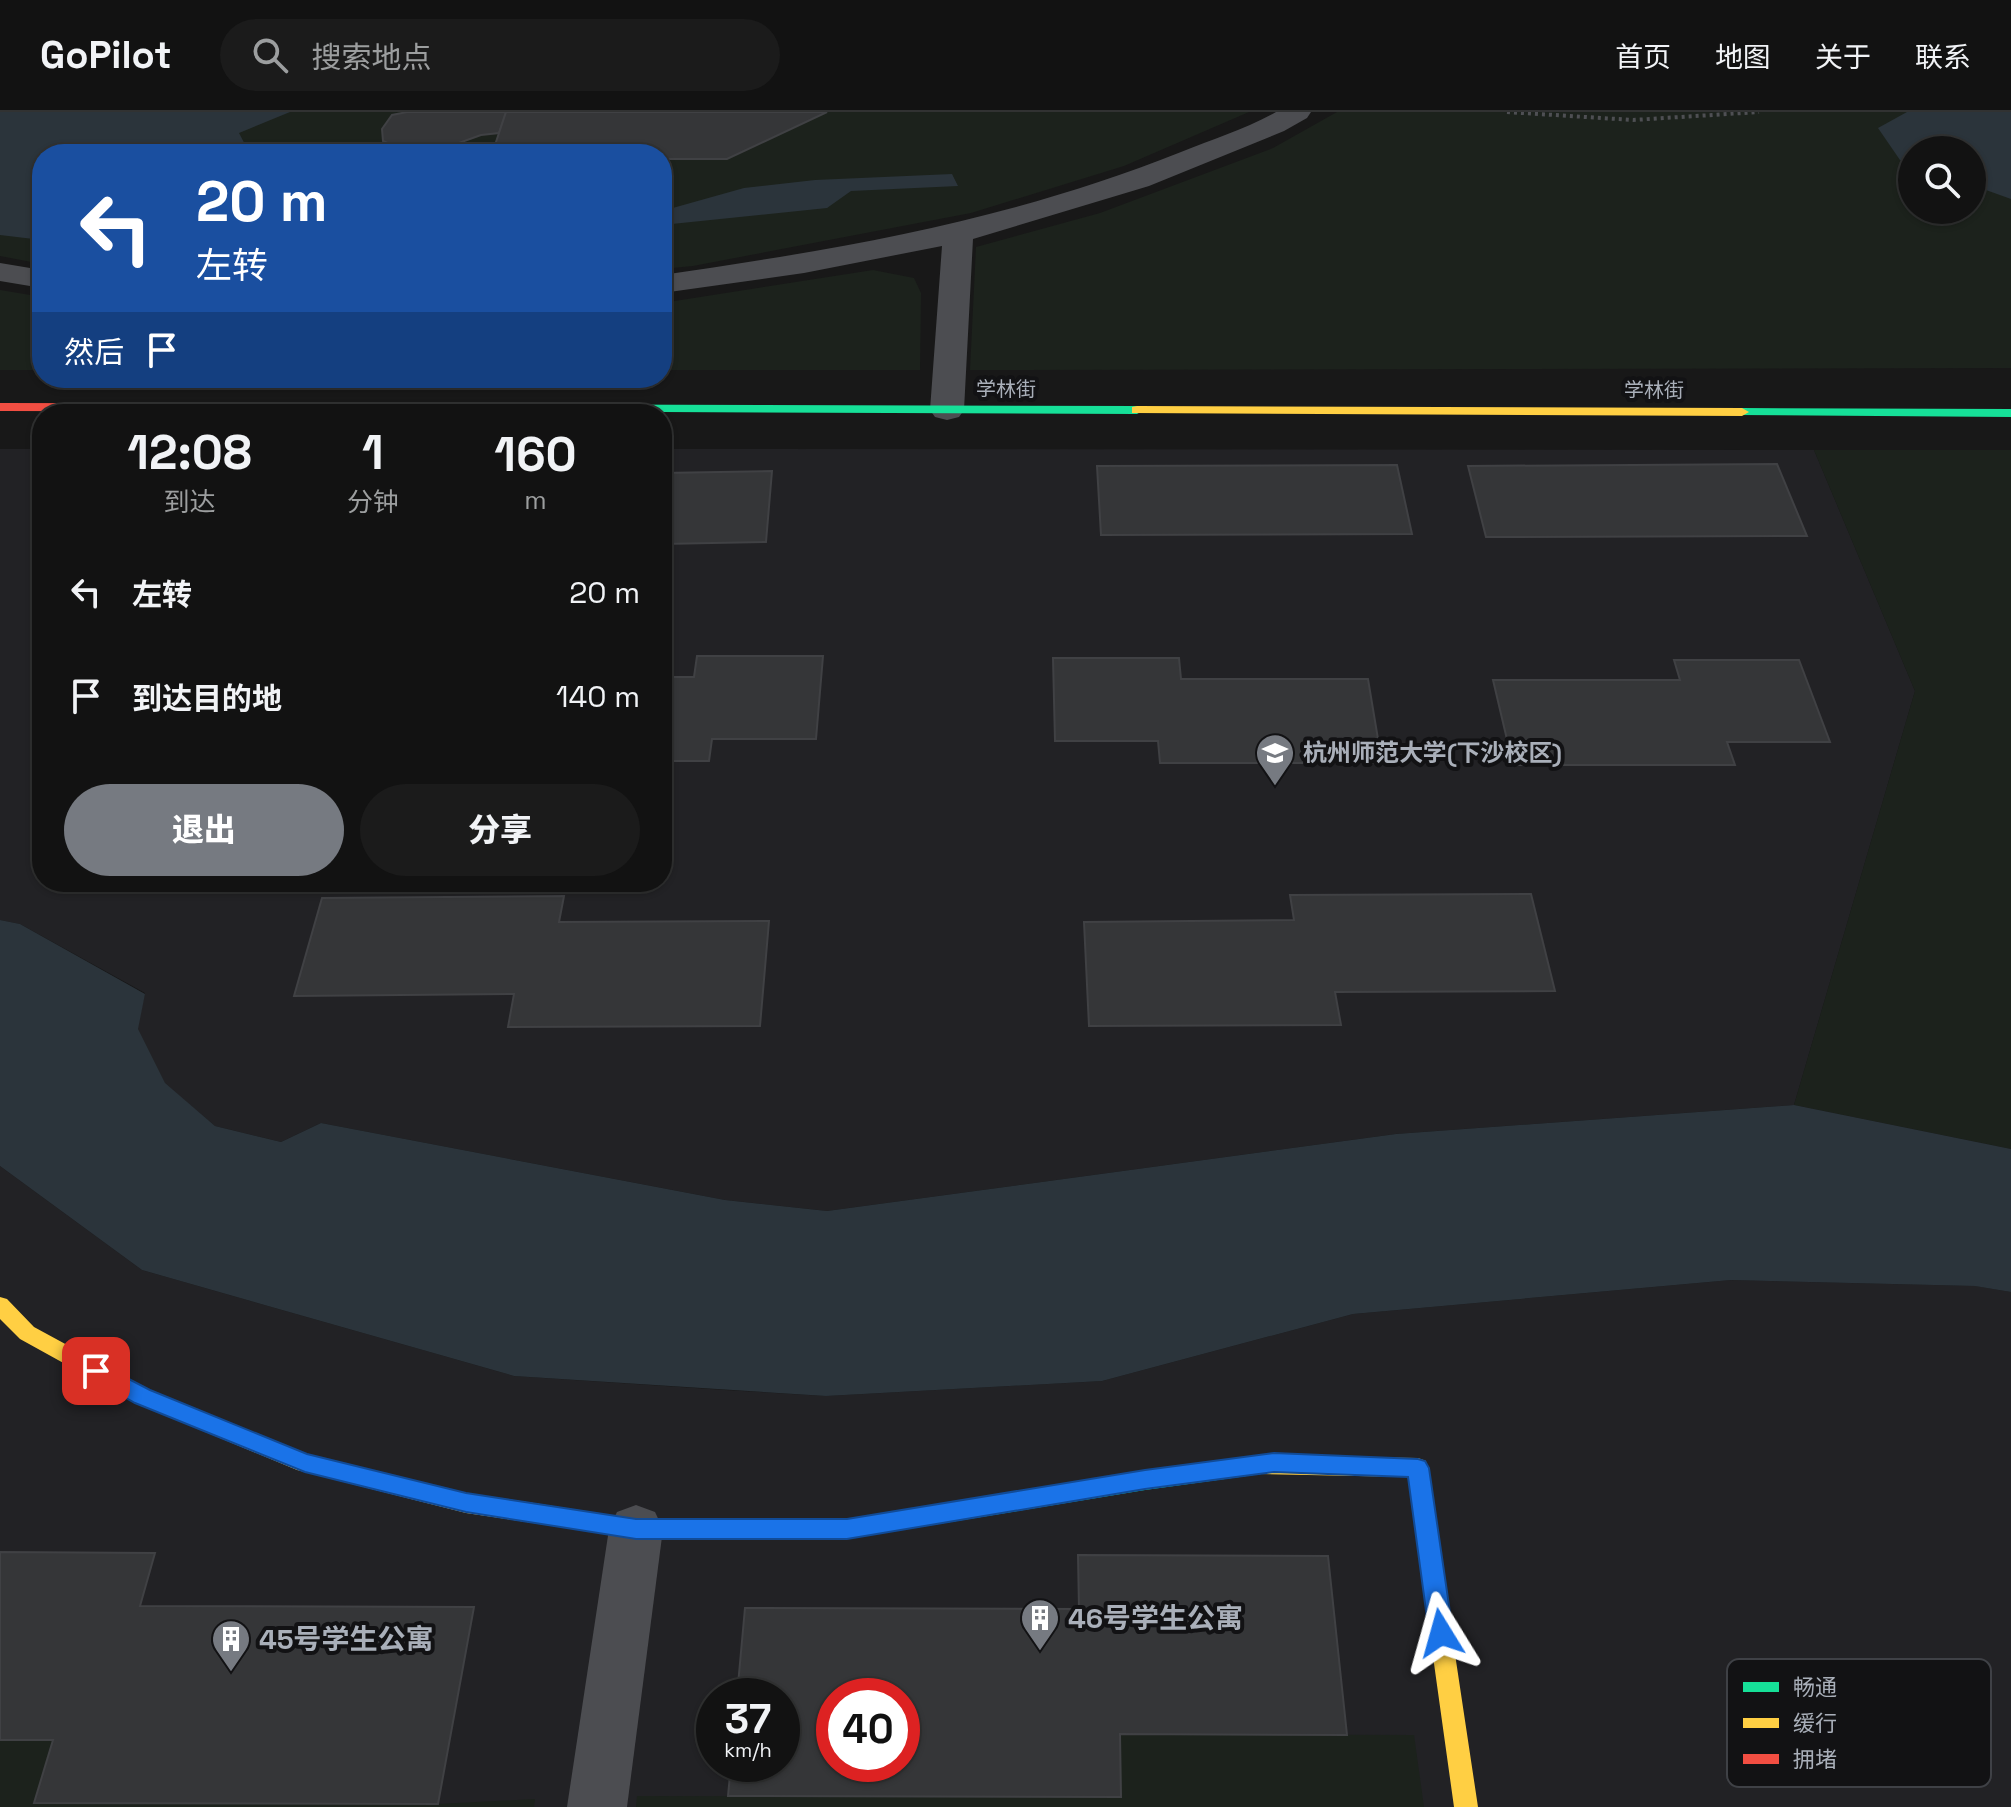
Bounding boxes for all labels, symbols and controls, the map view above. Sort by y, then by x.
search box [220,19,780,91]
text: GoPilot [40,31,172,79]
icon: search [248,33,292,77]
text: 搜索地点 [312,38,432,77]
text: 首页 [1615,39,1671,75]
text: 地图 [1715,39,1771,75]
text: 关于 [1815,39,1871,75]
text: 联系 [1915,39,1971,75]
map controls [1898,136,1986,224]
button: search [1898,136,1986,224]
text: 20 m [196,166,328,237]
icon: left [64,176,168,280]
text: 左转 [196,243,268,289]
icon: arrive [140,328,184,372]
text: 然后 [64,333,124,372]
street label: 学林街 [976,376,1036,402]
street label: 学林街 [1624,377,1684,403]
text: 12:08 [127,422,252,483]
text: 1 [362,422,384,483]
text: 160 [494,424,577,485]
text: m [524,483,547,517]
text: 到达 [163,485,215,519]
text: 分钟 [347,485,399,519]
icon: left [64,570,108,614]
text: 20 m [569,573,640,612]
text: 左转 [132,575,192,614]
icon: arrive [64,674,108,718]
text: 140 m [556,677,640,716]
text: 到达目的地 [132,679,282,718]
school or university icon: 杭州师范大学(下沙校区) [1254,732,1296,787]
place label: 杭州师范大学(下沙校区) [1303,737,1562,768]
button: 退出 [64,784,344,876]
button: 分享 [360,784,640,876]
pin [62,1337,130,1405]
icon: arrive [74,1349,118,1393]
position arrow [1399,1591,1483,1675]
building icon: 46号学生公寓 [1019,1597,1061,1652]
place label: 46号学生公寓 [1068,1600,1243,1636]
building icon: 45号学生公寓 [210,1618,252,1673]
place label: 45号学生公寓 [259,1621,434,1657]
legend [1727,1659,1991,1787]
text: 畅通 [1793,1673,1837,1701]
speed limit sign: 40 [816,1678,920,1782]
text: 37 [725,1694,771,1745]
text: 缓行 [1793,1709,1837,1737]
text: km/h [724,1737,772,1763]
text: 拥堵 [1793,1745,1837,1773]

